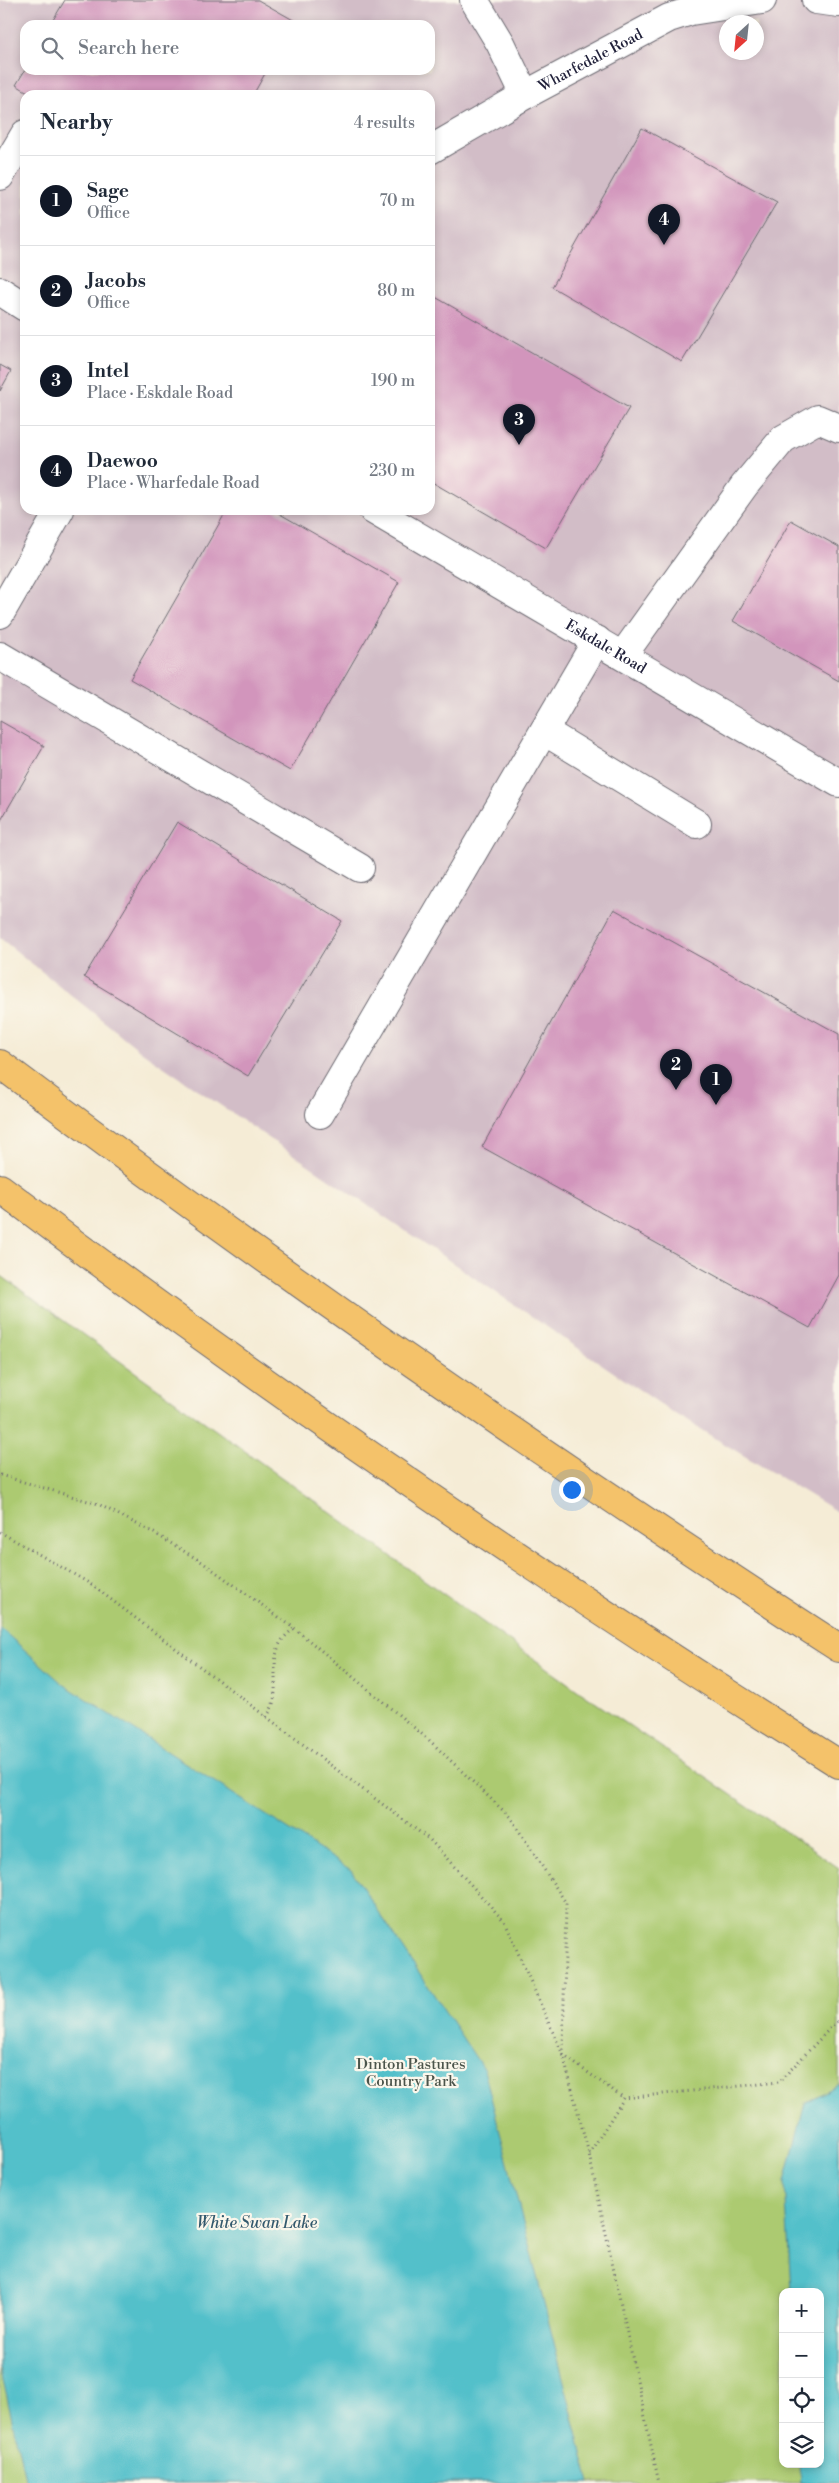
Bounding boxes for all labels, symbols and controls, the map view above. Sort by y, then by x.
north arrow [719,15,764,60]
search box [20,20,435,75]
street label: Wharfedale Road [534,25,647,97]
icon: search [38,34,66,62]
text: Search here [78,36,179,60]
text: Nearby [40,110,113,136]
text: 4 results [354,113,415,133]
text: Sage [87,179,129,203]
text: 1 [52,191,60,211]
text: 70 m [379,191,415,211]
text: Office [87,203,130,223]
pin: 4 [648,204,680,245]
text: Jacobs [87,269,146,293]
text: 2 [51,281,61,301]
text: 80 m [377,281,415,301]
text: Office [87,293,130,313]
text: Intel [87,359,129,383]
text: 3 [51,371,61,391]
text: 190 m [371,371,415,391]
text: Place · Eskdale Road [87,383,233,403]
pin: 3 [503,404,535,445]
text: Daewoo [87,449,158,473]
text: 4 [51,461,61,481]
text: 230 m [369,461,415,481]
text: Place · Wharfedale Road [87,473,260,493]
street label: Eskdale Road [562,616,650,678]
pin: 2 [660,1049,692,1090]
pin: 1 [700,1064,732,1105]
your location [559,1477,585,1503]
park label: Dinton Pastures Country Park [356,2055,466,2091]
water label: White Swan Lake [197,2213,318,2233]
map controls [779,2288,824,2468]
button: + [779,2288,824,2333]
button: − [779,2333,824,2378]
button: locate [779,2378,824,2423]
button: layers [779,2423,824,2468]

